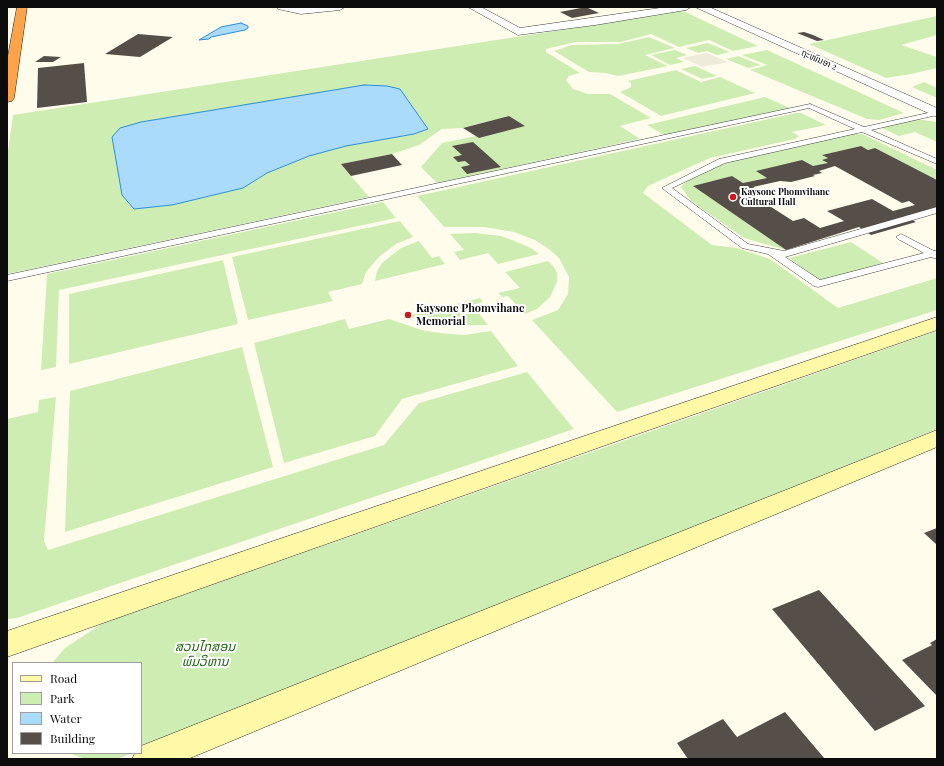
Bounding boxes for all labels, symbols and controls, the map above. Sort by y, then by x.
street label: ຖະໜົນອາ 2 [799,47,839,73]
place label: Kaysone Phomvihane Cultural Hall [741,187,830,208]
marker: Kaysone Phomvihane Cultural Hall [728,192,738,202]
place label: Kaysone Phomvihane Memorial [416,302,525,328]
marker: Kaysone Phomvihane Memorial [403,310,413,320]
park label: ສວນໄກສອນ ພົມວິຫານ [175,639,235,670]
legend [12,662,142,754]
text: Road [50,670,77,686]
text: Park [50,690,75,706]
text: Water [50,710,82,726]
text: Building [50,730,95,746]

